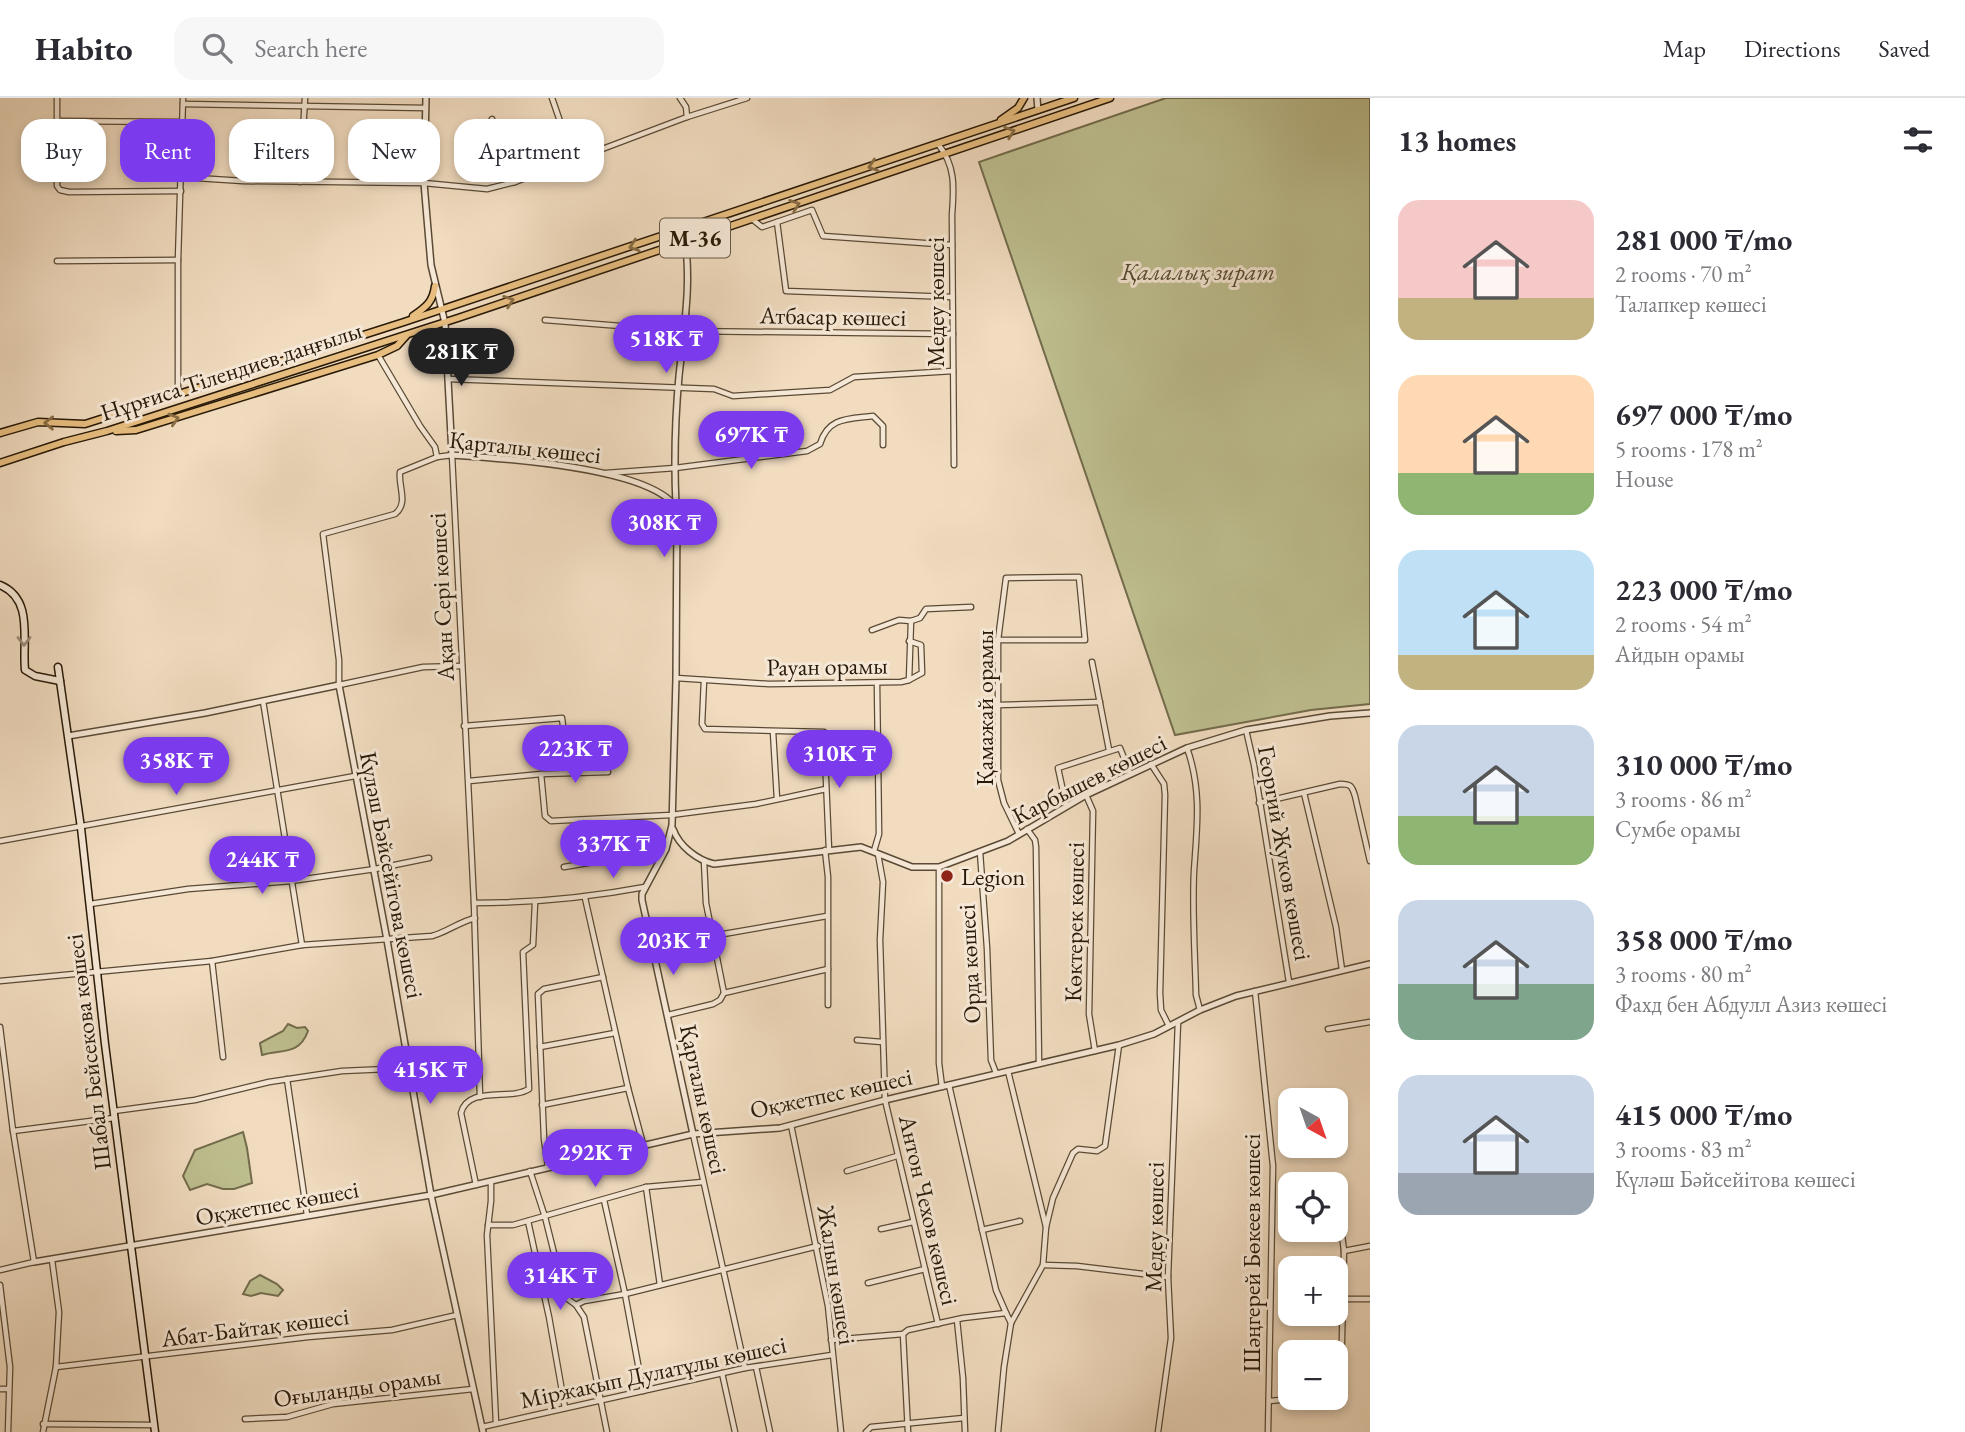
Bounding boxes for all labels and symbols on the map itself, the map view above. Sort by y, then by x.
one-way arrow [1004,126,1016,140]
one-way arrow [868,158,880,172]
one-way arrow [788,199,800,213]
road number: M-36 [660,218,730,258]
one-way arrow [629,237,641,252]
street label: Медеу көшесі [920,237,951,367]
park label: Қалалық зират [1120,256,1275,287]
one-way arrow [503,295,515,309]
street label: Атбасар көшесі [758,299,907,333]
street label: Нұрғиса Тілендиев даңғылы [96,314,366,428]
pin: 518K ₸ [609,316,723,375]
pin: 281K ₸ [404,328,518,388]
pin: 697K ₸ [694,412,808,471]
one-way arrow [168,413,180,428]
one-way arrow [43,415,54,431]
street label: Қарталы көшесі [448,424,603,470]
pin: 308K ₸ [607,500,721,559]
street label: Ақан Сері көшесі [421,512,461,683]
street label: Қамажай орамы [969,630,1000,786]
one-way arrow [16,636,32,647]
street label: Рауан орамы [766,649,888,683]
pin: 223K ₸ [518,726,632,785]
street label: Карбышев көшесі [1007,727,1171,831]
pin: 310K ₸ [782,730,896,790]
pin: 358K ₸ [119,738,233,797]
street label: Георгий Жуков көшесі [1251,743,1319,963]
street label: Күләш Бәйсейітова көшесі [353,749,431,1001]
pin: 337K ₸ [556,820,670,880]
pin: 244K ₸ [205,836,319,896]
street label: Көктерек көшесі [1057,841,1091,1002]
place label: Legion [961,861,1026,892]
marker: Legion [939,868,955,884]
street label: Орда көшесі [950,903,988,1025]
pin: 203K ₸ [616,918,730,977]
street label: Шабал Бейсекова көшесі [58,932,118,1172]
street label: Қарталы көшесі [673,1021,735,1177]
pin: 415K ₸ [373,1046,487,1106]
street label: Оқжетпес көшесі [747,1061,915,1125]
north arrow [1278,1088,1348,1158]
street label: Антон Чехов көшесі [892,1111,966,1308]
pin: 292K ₸ [538,1130,652,1189]
street label: Шәңгерей Бөкеев көшесі [1236,1133,1267,1372]
street label: Медеу көшесі [1137,1161,1171,1292]
street label: Оқжетпес көшесі [193,1173,361,1233]
street label: Жалын көшесі [811,1202,863,1347]
pin: 314K ₸ [503,1252,617,1312]
street label: Абат-Байтақ көшесі [158,1300,351,1354]
street label: Міржақып Дулатұлы көшесі [517,1329,789,1415]
street label: Оғыланды орамы [271,1360,443,1414]

